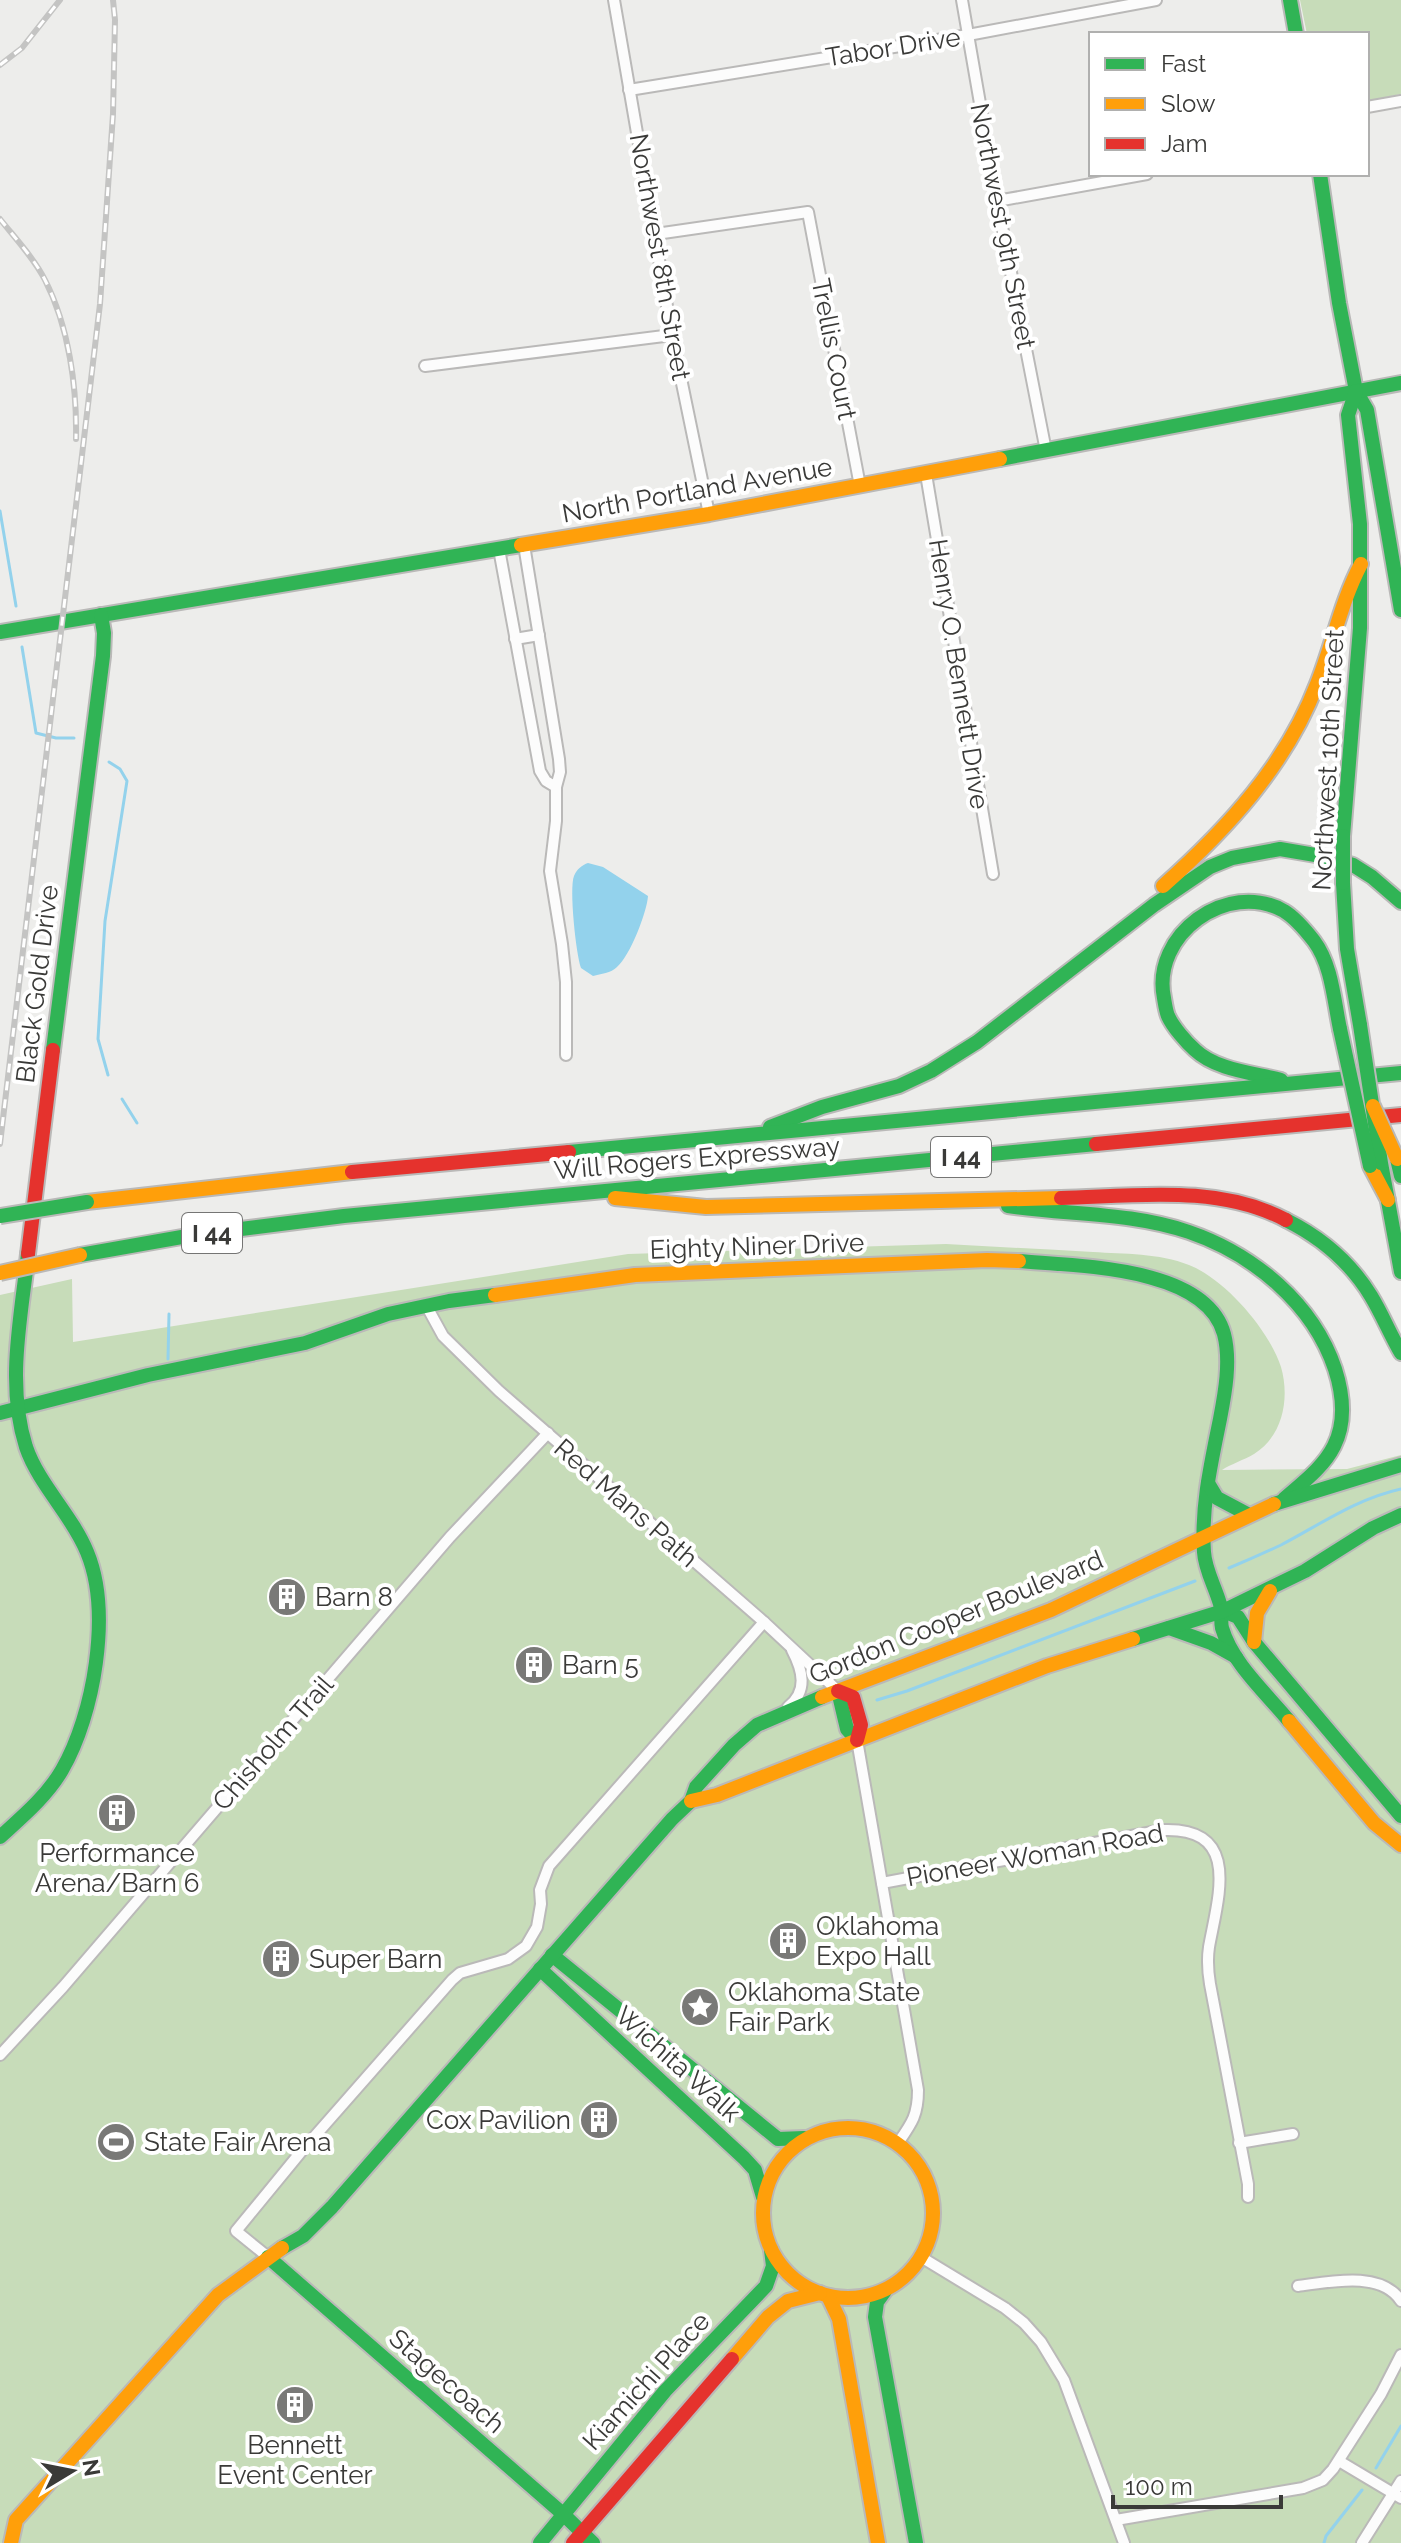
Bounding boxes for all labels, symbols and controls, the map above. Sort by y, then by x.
street label: Tabor Drive [823,22,963,72]
legend [1089,32,1369,176]
text: Fast [1161,49,1206,78]
text: Slow [1161,89,1216,118]
street label: Northwest 9th Street [964,101,1042,352]
text: Jam [1161,129,1207,158]
street label: Northwest 8th Street [624,131,697,383]
street label: Trellis Court [806,276,862,422]
street label: North Portland Avenue [560,451,834,529]
street label: Henry O. Bennett Drive [923,537,995,811]
street label: Northwest 10th Street [1306,628,1350,891]
street label: Black Gold Drive [10,883,64,1085]
street label: Will Rogers Expressway [553,1131,841,1185]
road number: I 44 [931,1137,991,1177]
road number: I 44 [182,1213,242,1253]
street label: Eighty Niner Drive [649,1227,865,1265]
street label: Red Mans Path [548,1433,704,1573]
street label: Gordon Cooper Boulevard [805,1544,1107,1690]
building icon: Barn 8 [266,1576,308,1618]
place label: Barn 8 [315,1582,393,1612]
building icon: Barn 5 [513,1644,555,1686]
place label: Barn 5 [562,1650,639,1680]
street label: Chisholm Trail [207,1669,340,1816]
building icon: Performance Arena/Barn 6 [96,1792,138,1834]
street label: Pioneer Woman Road [904,1818,1166,1892]
place label: Performance Arena/Barn 6 [35,1838,199,1898]
place label: Oklahoma Expo Hall [816,1911,939,1971]
building icon: Oklahoma Expo Hall [767,1920,809,1962]
building icon: Super Barn [260,1938,302,1980]
place label: Super Barn [309,1944,442,1974]
place label: Oklahoma State Fair Park [728,1977,920,2037]
place icon: Oklahoma State Fair Park [679,1986,721,2028]
street label: Wichita Walk [609,2000,747,2128]
building icon: Cox Pavilion [578,2099,620,2141]
place label: Cox Pavilion [426,2105,571,2135]
sports icon: State Fair Arena [95,2121,137,2163]
place label: State Fair Arena [144,2127,331,2157]
street label: Kiamichi Place [576,2306,716,2456]
street label: Stagecoach [383,2323,511,2439]
building icon: Bennett Event Center [274,2384,316,2426]
place label: Bennett Event Center [217,2430,373,2490]
north arrow [32,2431,112,2511]
text: N [77,2457,106,2478]
scale bar [1113,2459,1281,2509]
text: 100 m [1125,2472,1193,2501]

